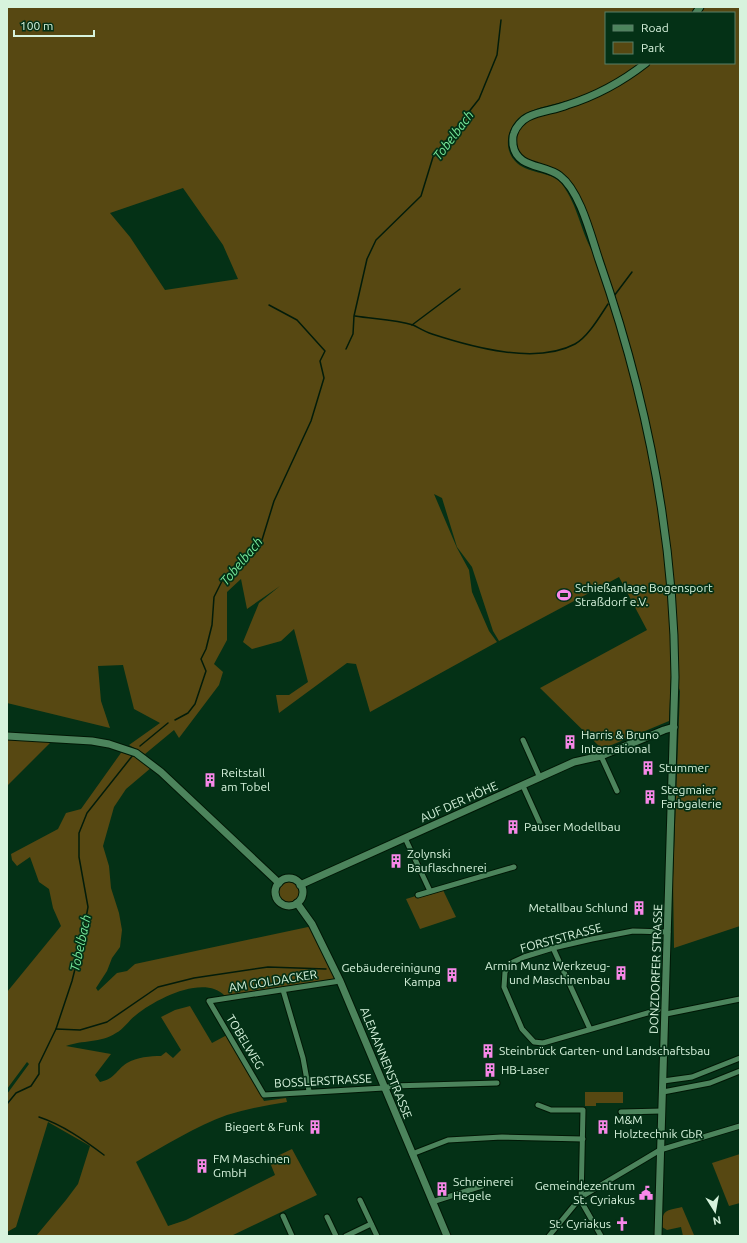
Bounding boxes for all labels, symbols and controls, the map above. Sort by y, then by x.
scale bar [14,12,94,38]
legend [605,12,735,64]
text: 100 m [20,19,53,32]
text: Road [641,21,669,34]
text: Park [641,41,665,54]
water label: Tobelbach [430,108,476,162]
water label: Tobelbach [217,534,265,588]
place label: Schießanlage Bogensport Straßdorf e.V. [575,581,713,608]
sports icon: Schießanlage Bogensport Straßdorf e.V. [556,587,572,603]
place label: Harris & Bruno International [581,728,659,755]
building icon: Harris & Bruno International [562,734,578,750]
building icon: Stummer [640,760,656,776]
place label: Stummer [659,761,709,774]
place label: Reitstall am Tobel [221,766,270,793]
building icon: Reitstall am Tobel [202,772,218,788]
street label: AUF DER HÖHE [418,779,500,824]
place label: Stegmaier Farbgalerie [661,783,722,810]
building icon: Stegmaier Farbgalerie [642,789,658,805]
building icon: Pauser Modellbau [505,819,521,835]
place label: Pauser Modellbau [524,820,621,833]
place label: Zolynski Bauflaschnerei [407,847,487,874]
building icon: Zolynski Bauflaschnerei [388,853,404,869]
building icon: Metallbau Schlund [631,900,647,916]
place label: Metallbau Schlund [528,901,628,914]
street label: DONZDORFER STRASSE [647,904,664,1034]
water label: Tobelbach [67,913,93,973]
street label: FORSTSTRASSE [519,920,603,955]
place label: Armin Munz Werkzeug- und Maschinenbau [485,959,611,986]
place label: Gebäudereinigung Kampa [341,961,441,988]
building icon: Armin Munz Werkzeug- und Maschinenbau [613,965,629,981]
street label: AM GOLDACKER [228,967,319,994]
building icon: Gebäudereinigung Kampa [444,967,460,983]
street label: ALEMANNENSTRASSE [358,1005,415,1121]
street label: TOBELWEG [224,1012,267,1071]
building icon: Steinbrück Garten- und Landschaftsbau [480,1043,496,1059]
place label: Steinbrück Garten- und Landschaftsbau [499,1044,710,1057]
building icon: HB-Laser [482,1062,498,1078]
place label: HB-Laser [501,1063,550,1076]
street label: BOSSLERSTRASSE [274,1071,372,1090]
place label: M&M Holztechnik GbR [614,1113,703,1140]
building icon: Biegert & Funk [307,1119,323,1135]
building icon: M&M Holztechnik GbR [595,1119,611,1135]
place label: Biegert & Funk [225,1120,304,1133]
place label: FM Maschinen GmbH [213,1152,290,1179]
building icon: FM Maschinen GmbH [194,1158,210,1174]
place label: Schreinerei Hegele [453,1175,513,1202]
place label: Gemeindezentrum St. Cyriakus [535,1179,635,1206]
building icon: Schreinerei Hegele [434,1181,450,1197]
public building icon: Gemeindezentrum St. Cyriakus [638,1185,654,1201]
north arrow [695,1191,735,1231]
text: N [712,1214,722,1227]
church icon: St. Cyriakus [614,1216,630,1232]
place label: St. Cyriakus [549,1217,611,1230]

